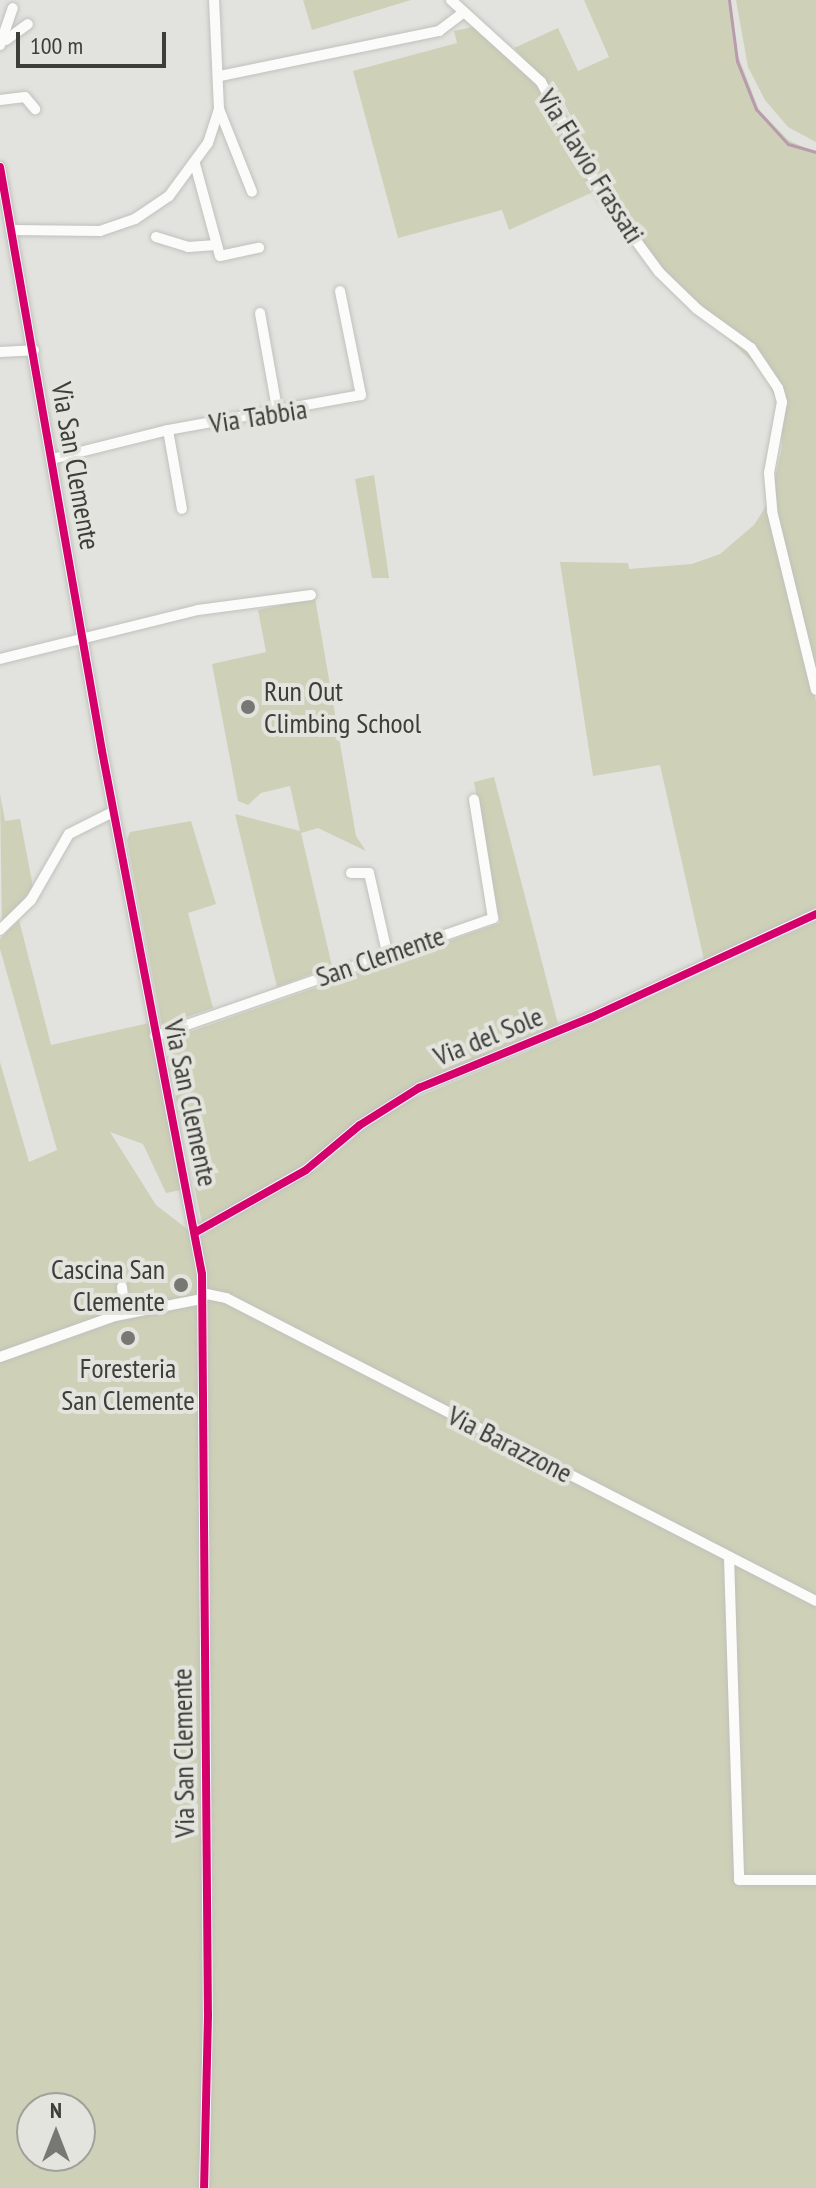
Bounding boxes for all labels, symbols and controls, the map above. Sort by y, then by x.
scale bar [20,16,170,66]
text: 100 m [30,30,83,61]
street label: Via Flavio Frassati [530,83,652,249]
street label: Via San Clemente [45,380,107,552]
street label: Via Tabbia [206,392,310,440]
place label: Run Out Climbing School [264,674,421,740]
marker: Run Out Climbing School [239,698,257,716]
street label: San Clemente [311,918,449,994]
street label: Via del Sole [429,999,547,1073]
street label: Via San Clemente [157,1017,225,1189]
place label: Cascina San Clemente [51,1252,165,1318]
marker: Cascina San Clemente [172,1276,190,1294]
marker: Foresteria San Clemente [119,1329,137,1347]
place label: Foresteria San Clemente [61,1351,195,1417]
street label: Via Barazzone [442,1398,578,1490]
street label: Via San Clemente [165,1668,201,1838]
north arrow [16,2092,96,2172]
text: N [50,2096,62,2124]

